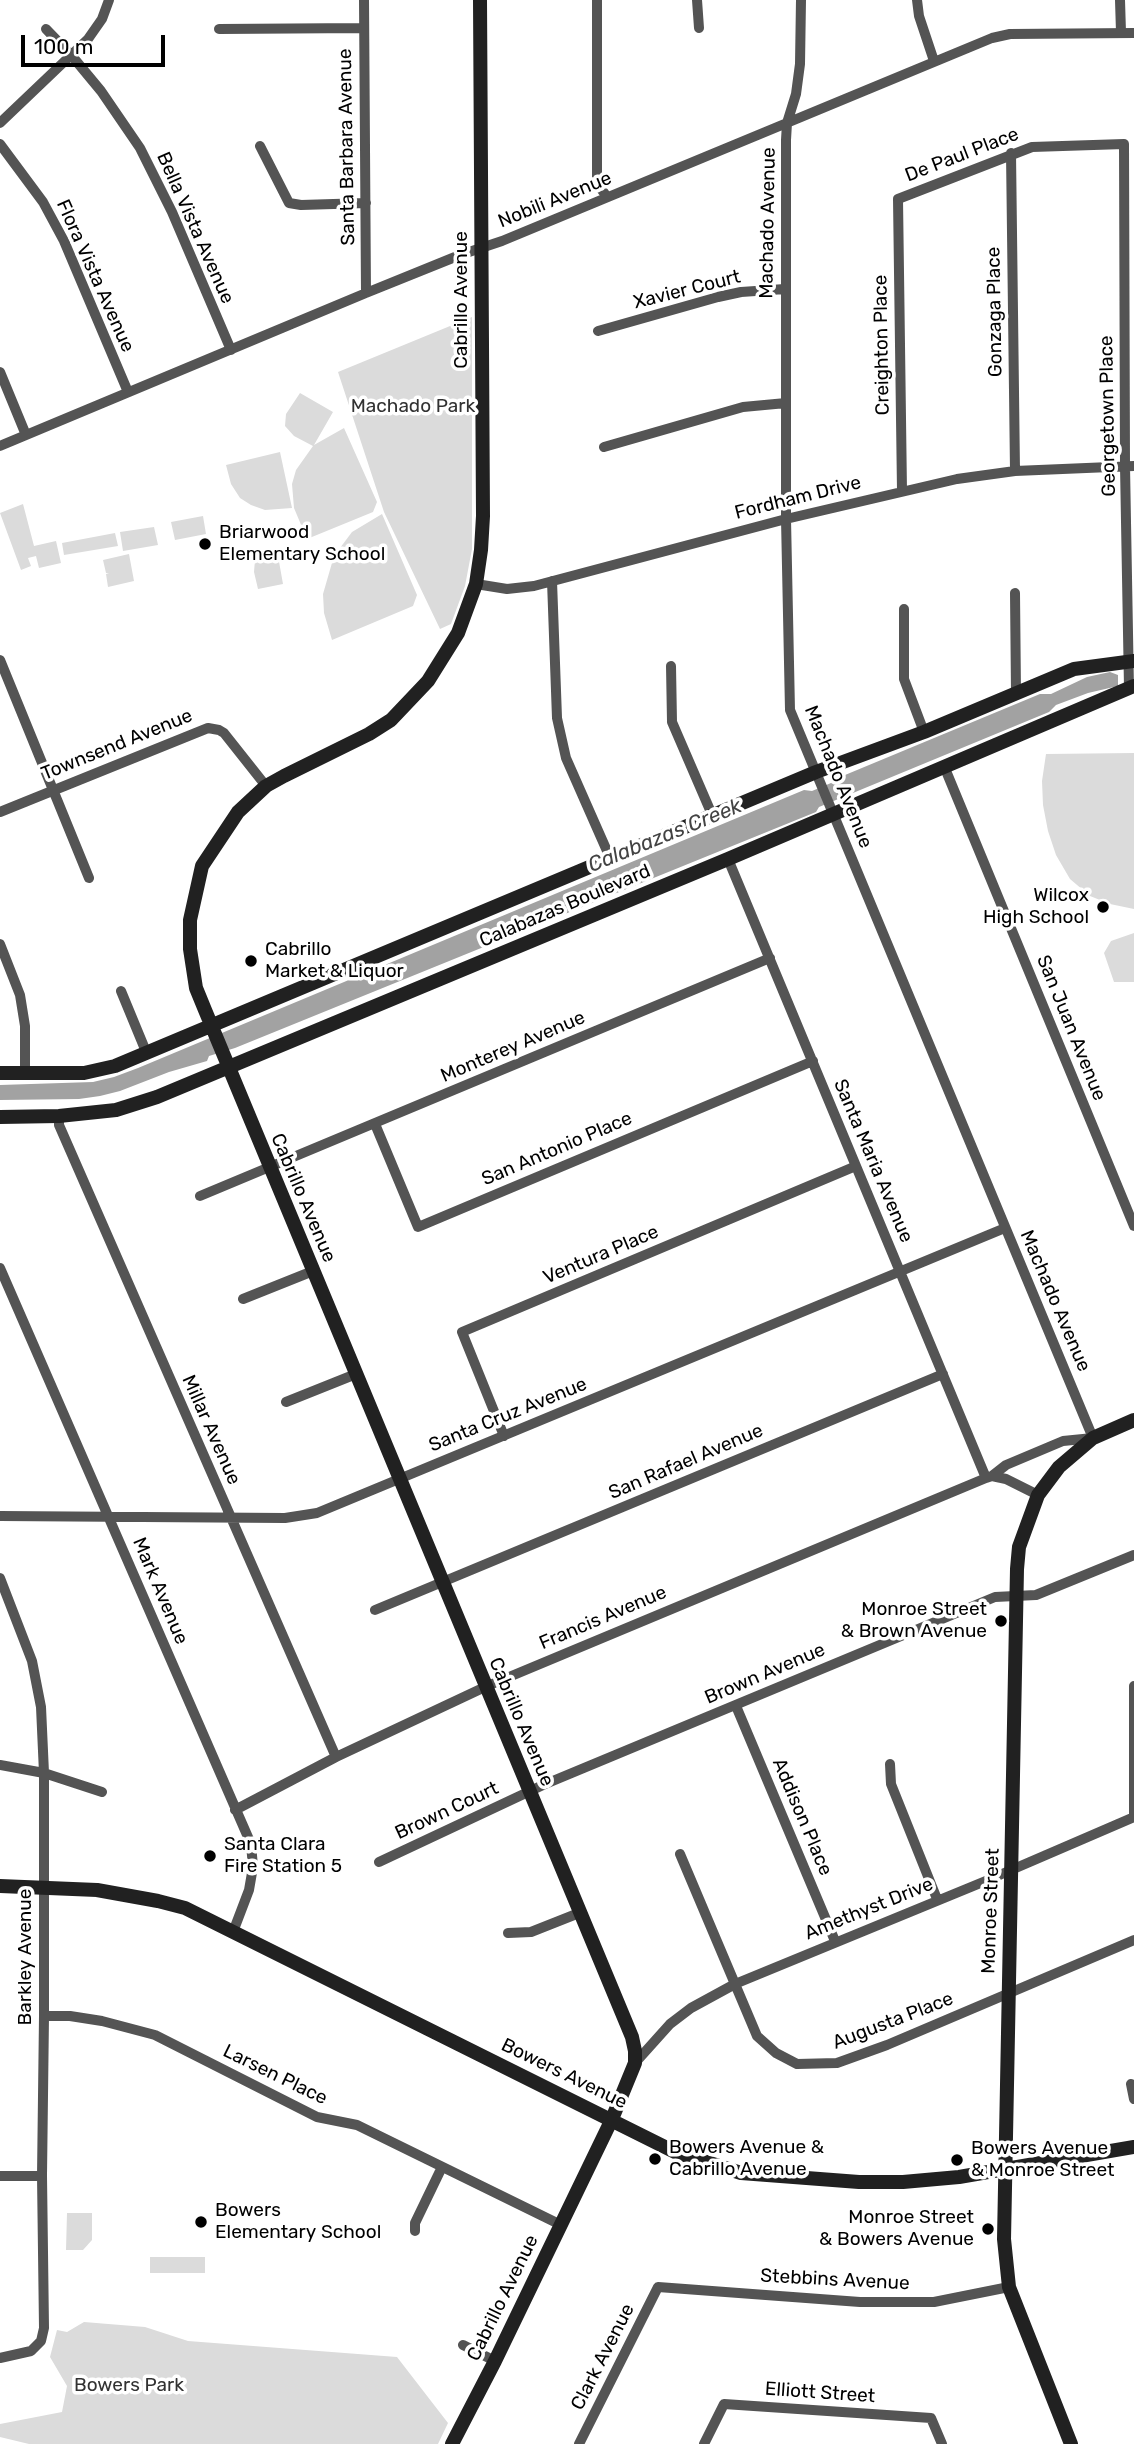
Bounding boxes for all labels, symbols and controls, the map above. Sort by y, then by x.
scale bar [24,21,168,65]
text: 100 m [34,34,93,59]
street label: Santa Barbara Avenue [334,48,360,246]
street label: De Paul Place [902,123,1022,187]
street label: Machado Avenue [755,147,781,299]
street label: Bella Vista Avenue [151,149,239,307]
street label: Nobili Avenue [495,167,615,233]
street label: Flora Vista Avenue [51,196,139,356]
street label: Cabrillo Avenue [451,231,473,369]
street label: Gonzaga Place [982,247,1008,377]
street label: Xavier Court [631,266,743,314]
street label: Creighton Place [869,274,895,416]
street label: Georgetown Place [1095,335,1121,497]
park label: Machado Park [351,396,475,418]
street label: Fordham Drive [732,471,864,525]
place label: Briarwood Elementary School [219,522,385,566]
marker: Briarwood Elementary School [197,536,213,552]
street label: Machado Avenue [799,702,877,852]
street label: Townsend Avenue [38,704,196,786]
water label: Calabazas Creek [584,794,746,878]
street label: Calabazas Boulevard [476,860,654,952]
place label: Wilcox High School [983,885,1089,929]
marker: Wilcox High School [1095,899,1111,915]
place label: Cabrillo Market & Liquor [265,939,404,983]
street label: San Juan Avenue [1031,952,1111,1104]
marker: Cabrillo Market & Liquor [243,953,259,969]
street label: Monterey Avenue [437,1006,589,1088]
street label: Santa Maria Avenue [828,1076,918,1246]
street label: San Antonio Place [478,1107,636,1191]
street label: Cabrillo Avenue [266,1130,340,1266]
street label: Ventura Place [540,1220,662,1290]
street label: Machado Avenue [1015,1227,1095,1375]
street label: Millar Avenue [177,1372,245,1488]
street label: Santa Cruz Avenue [426,1373,590,1457]
street label: San Rafael Avenue [605,1419,767,1505]
street label: Mark Avenue [127,1534,193,1648]
street label: Francis Avenue [536,1581,670,1655]
place label: Monroe Street & Brown Avenue [841,1599,987,1643]
marker: Monroe Street & Brown Avenue [993,1613,1009,1629]
street label: Brown Avenue [701,1638,829,1710]
street label: Cabrillo Avenue [484,1654,558,1790]
street label: Addison Place [767,1755,837,1879]
street label: Brown Court [392,1777,502,1845]
place label: Santa Clara Fire Station 5 [224,1834,342,1878]
marker: Santa Clara Fire Station 5 [202,1848,218,1864]
street label: Monroe Street [977,1848,1005,1974]
street label: Amethyst Drive [801,1873,937,1945]
street label: Barkley Avenue [15,1889,37,2025]
street label: Augusta Place [829,1988,957,2054]
street label: Bowers Avenue [497,2034,631,2114]
street label: Larsen Place [219,2040,331,2110]
place label: Bowers Avenue & Cabrillo Avenue [669,2137,824,2181]
place label: Bowers Avenue & Monroe Street [971,2138,1115,2182]
marker: Bowers Avenue & Cabrillo Avenue [647,2151,663,2167]
marker: Bowers Avenue & Monroe Street [949,2152,965,2168]
place label: Bowers Elementary School [215,2200,381,2244]
place label: Monroe Street & Bowers Avenue [819,2207,974,2251]
marker: Bowers Elementary School [193,2214,209,2230]
marker: Monroe Street & Bowers Avenue [980,2221,996,2237]
street label: Cabrillo Avenue [463,2231,543,2365]
street label: Stebbins Avenue [760,2265,910,2295]
street label: Clark Avenue [567,2300,639,2414]
park label: Bowers Park [74,2375,184,2397]
street label: Elliott Street [764,2378,876,2408]

